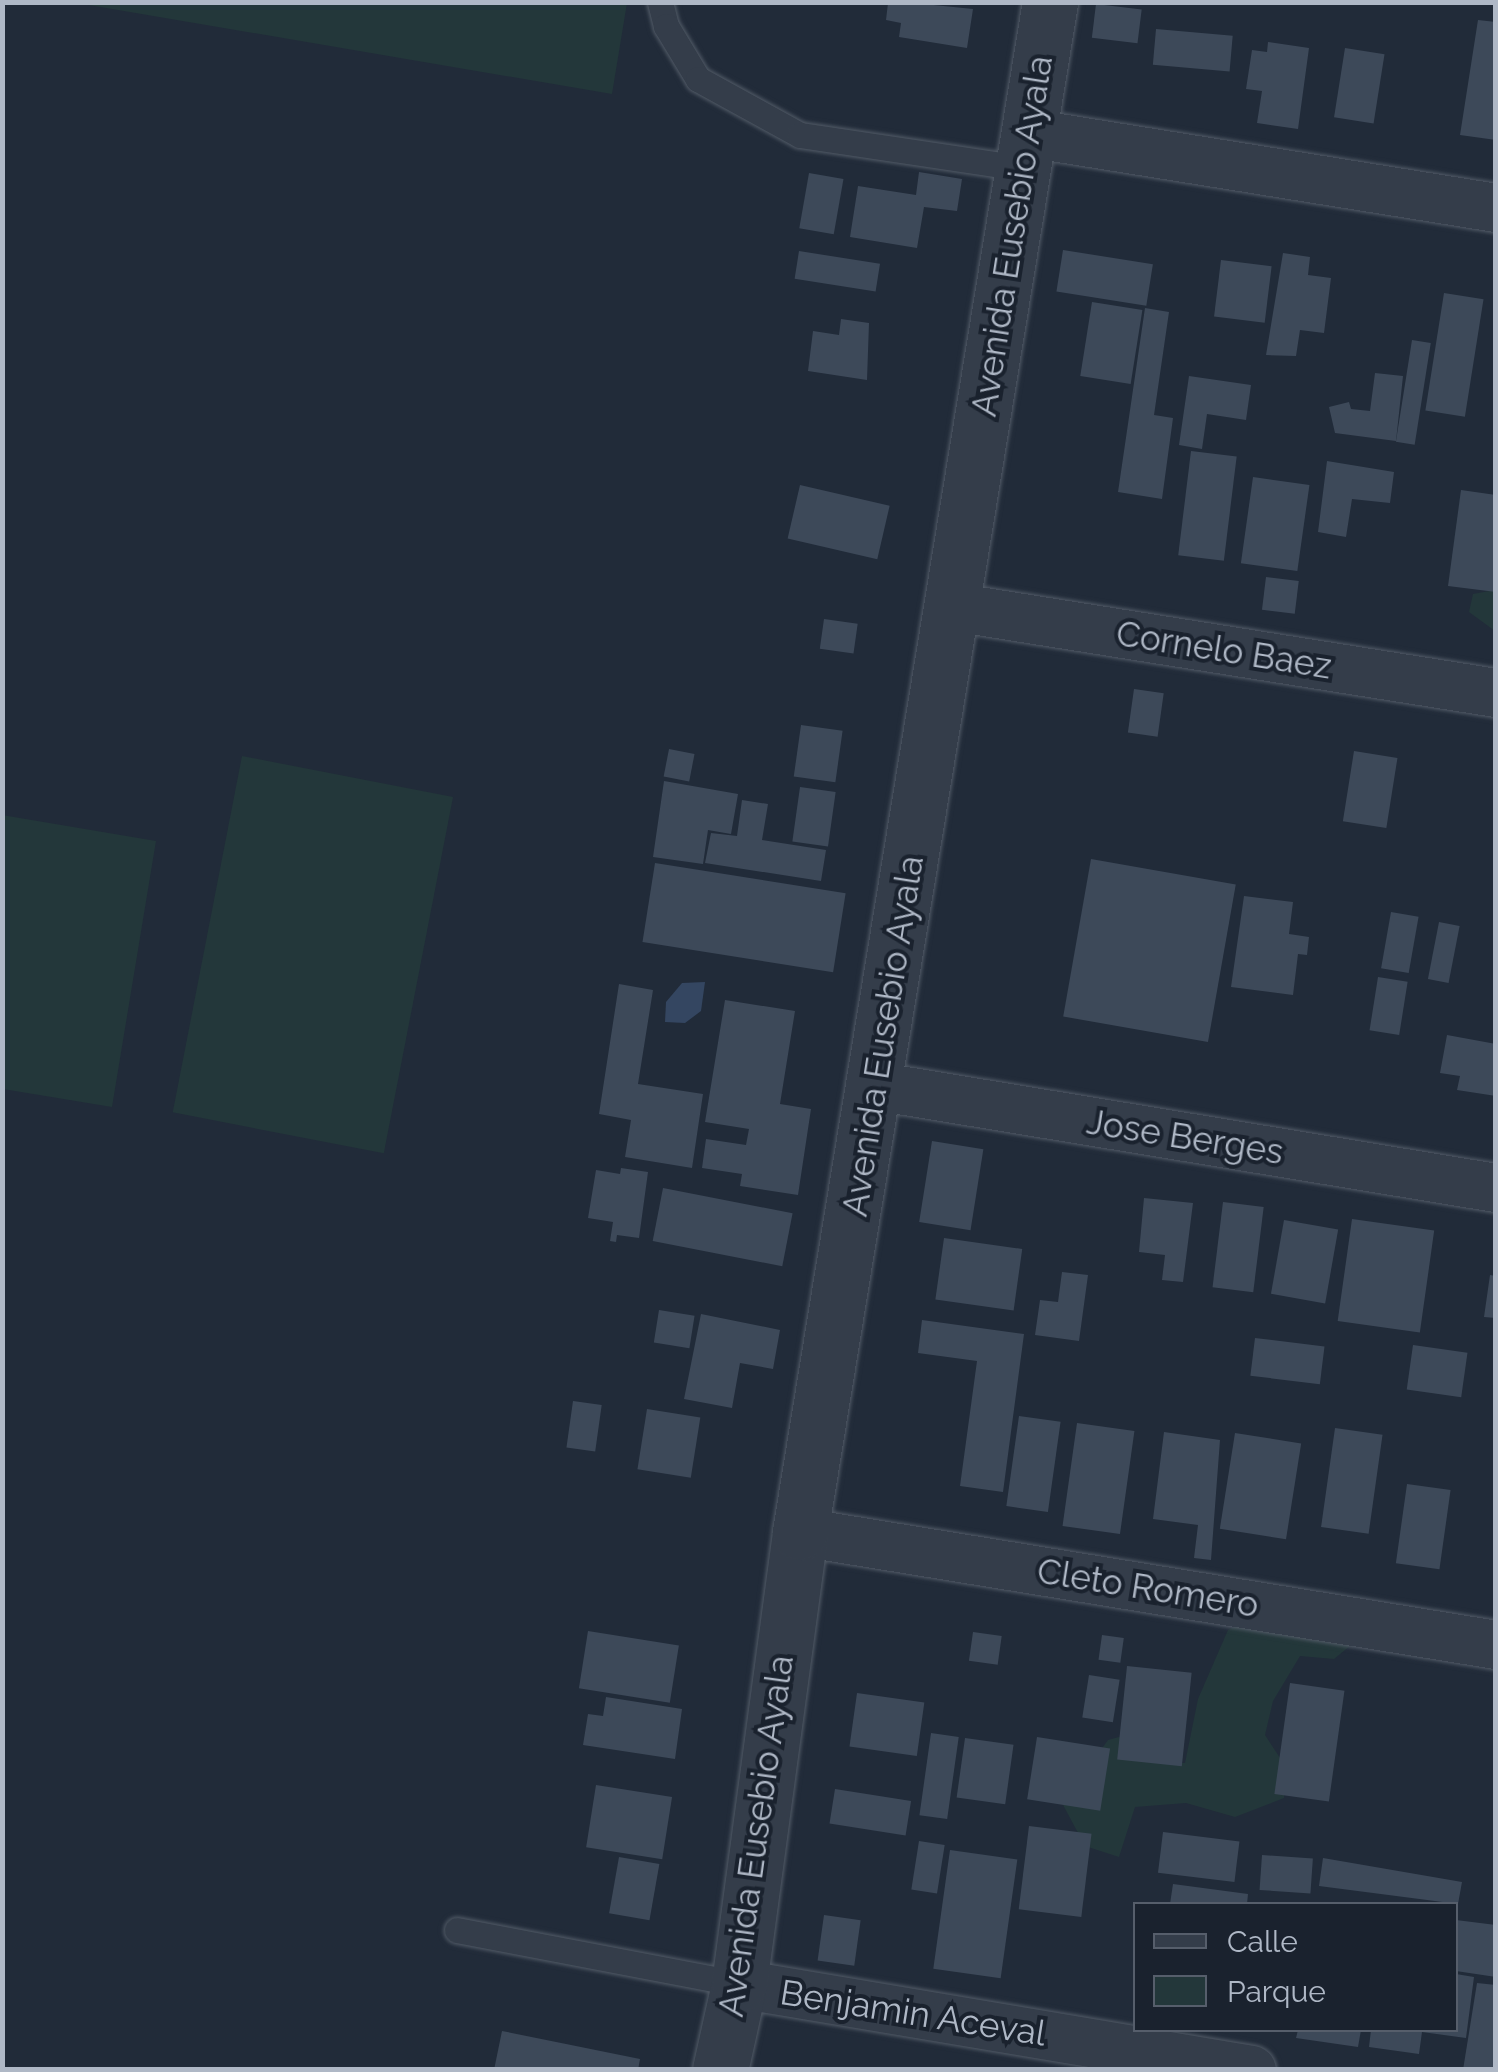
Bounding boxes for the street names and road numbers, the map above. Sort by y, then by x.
street label: Avenida Eusebio Ayala [963,52,1061,420]
street label: Cornelo Baez [1113,612,1335,688]
street label: Avenida Eusebio Ayala [834,852,932,1220]
street label: Jose Berges [1084,1101,1286,1173]
street label: Cleto Romero [1034,1550,1262,1626]
street label: Avenida Eusebio Ayala [710,1652,802,2020]
street label: Benjamin Aceval [777,1971,1049,2055]

